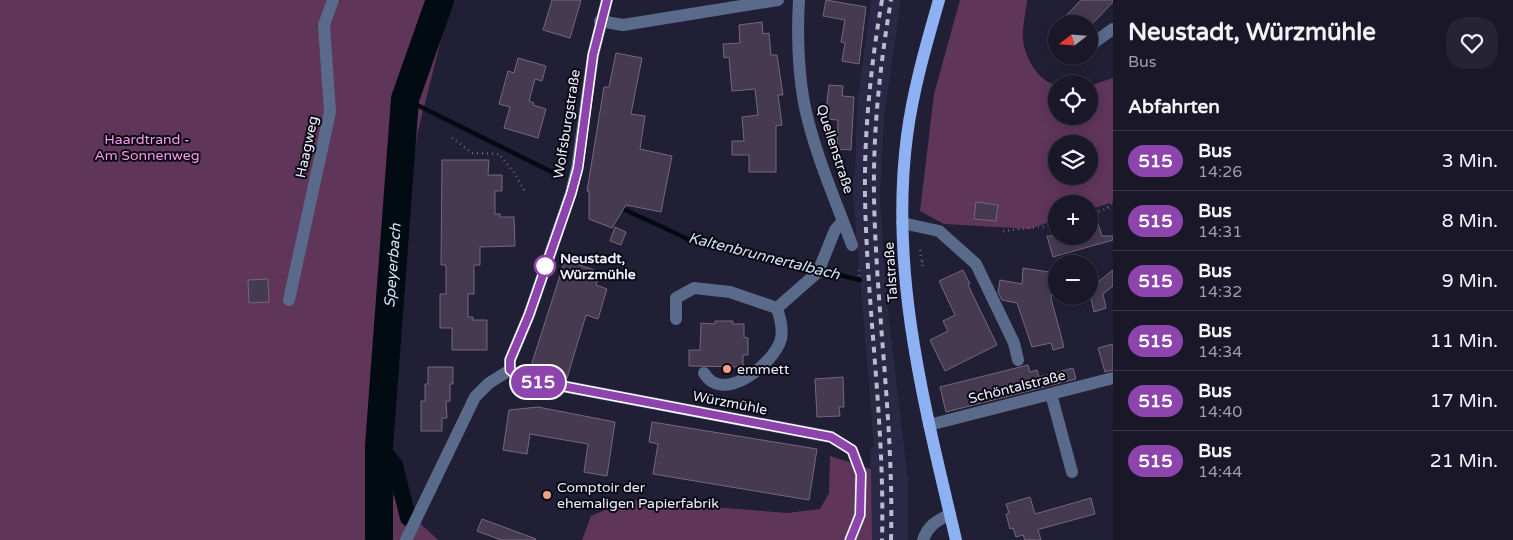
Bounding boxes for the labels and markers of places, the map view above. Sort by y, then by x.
place label: Neustadt, Würzmühle [560,250,636,283]
marker: Neustadt, Würzmühle [534,255,556,277]
place label: emmett [737,361,790,378]
marker: emmett [721,363,733,375]
place label: Comptoir der ehemaligen Papierfabrik [557,479,719,512]
marker: Comptoir der ehemaligen Papierfabrik [541,489,553,501]

